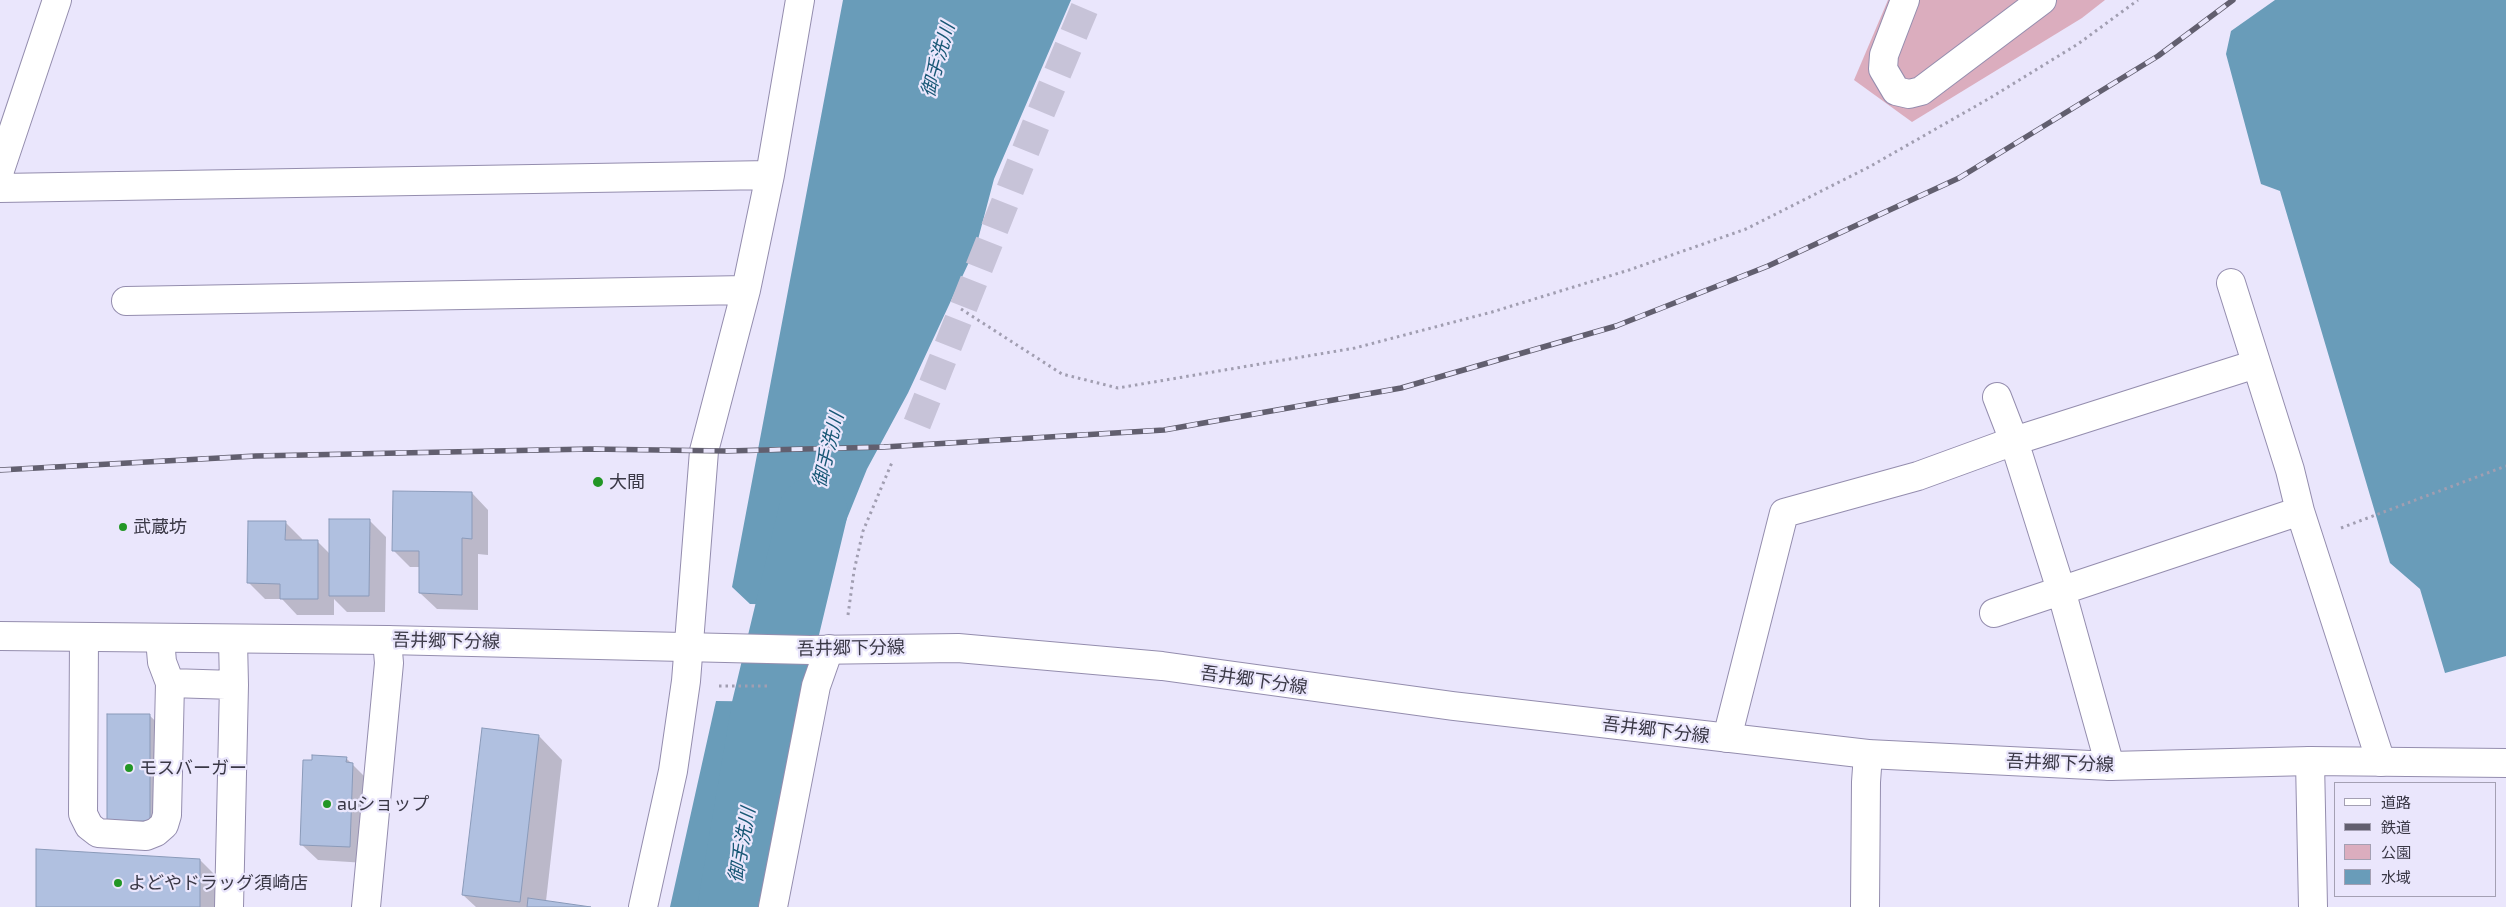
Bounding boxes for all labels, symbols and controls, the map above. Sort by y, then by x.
water label: 御手洗川 [917,20,959,100]
water label: 御手洗川 [808,410,848,490]
place label: 大間 [609,471,645,493]
marker: 大間 [591,475,605,489]
place label: 武蔵坊 [133,516,187,538]
marker: 武蔵坊 [117,521,129,533]
street label: 吾井郷下分線 [392,629,500,653]
street label: 吾井郷下分線 [797,636,905,660]
street label: 吾井郷下分線 [1199,662,1309,698]
street label: 吾井郷下分線 [1601,713,1711,747]
street label: 吾井郷下分線 [2006,750,2114,776]
place label: モスバーガー [139,757,247,779]
marker: モスバーガー [123,762,135,774]
legend [2334,782,2496,897]
place label: auショップ [337,793,429,815]
text: 道路 [2381,793,2411,811]
marker: auショップ [321,798,333,810]
water label: 御手洗川 [724,806,760,884]
text: 鉄道 [2381,818,2411,836]
text: 公園 [2381,843,2411,861]
text: 水域 [2381,868,2411,886]
place label: よどやドラッグ須崎店 [128,872,308,894]
marker: よどやドラッグ須崎店 [112,877,124,889]

